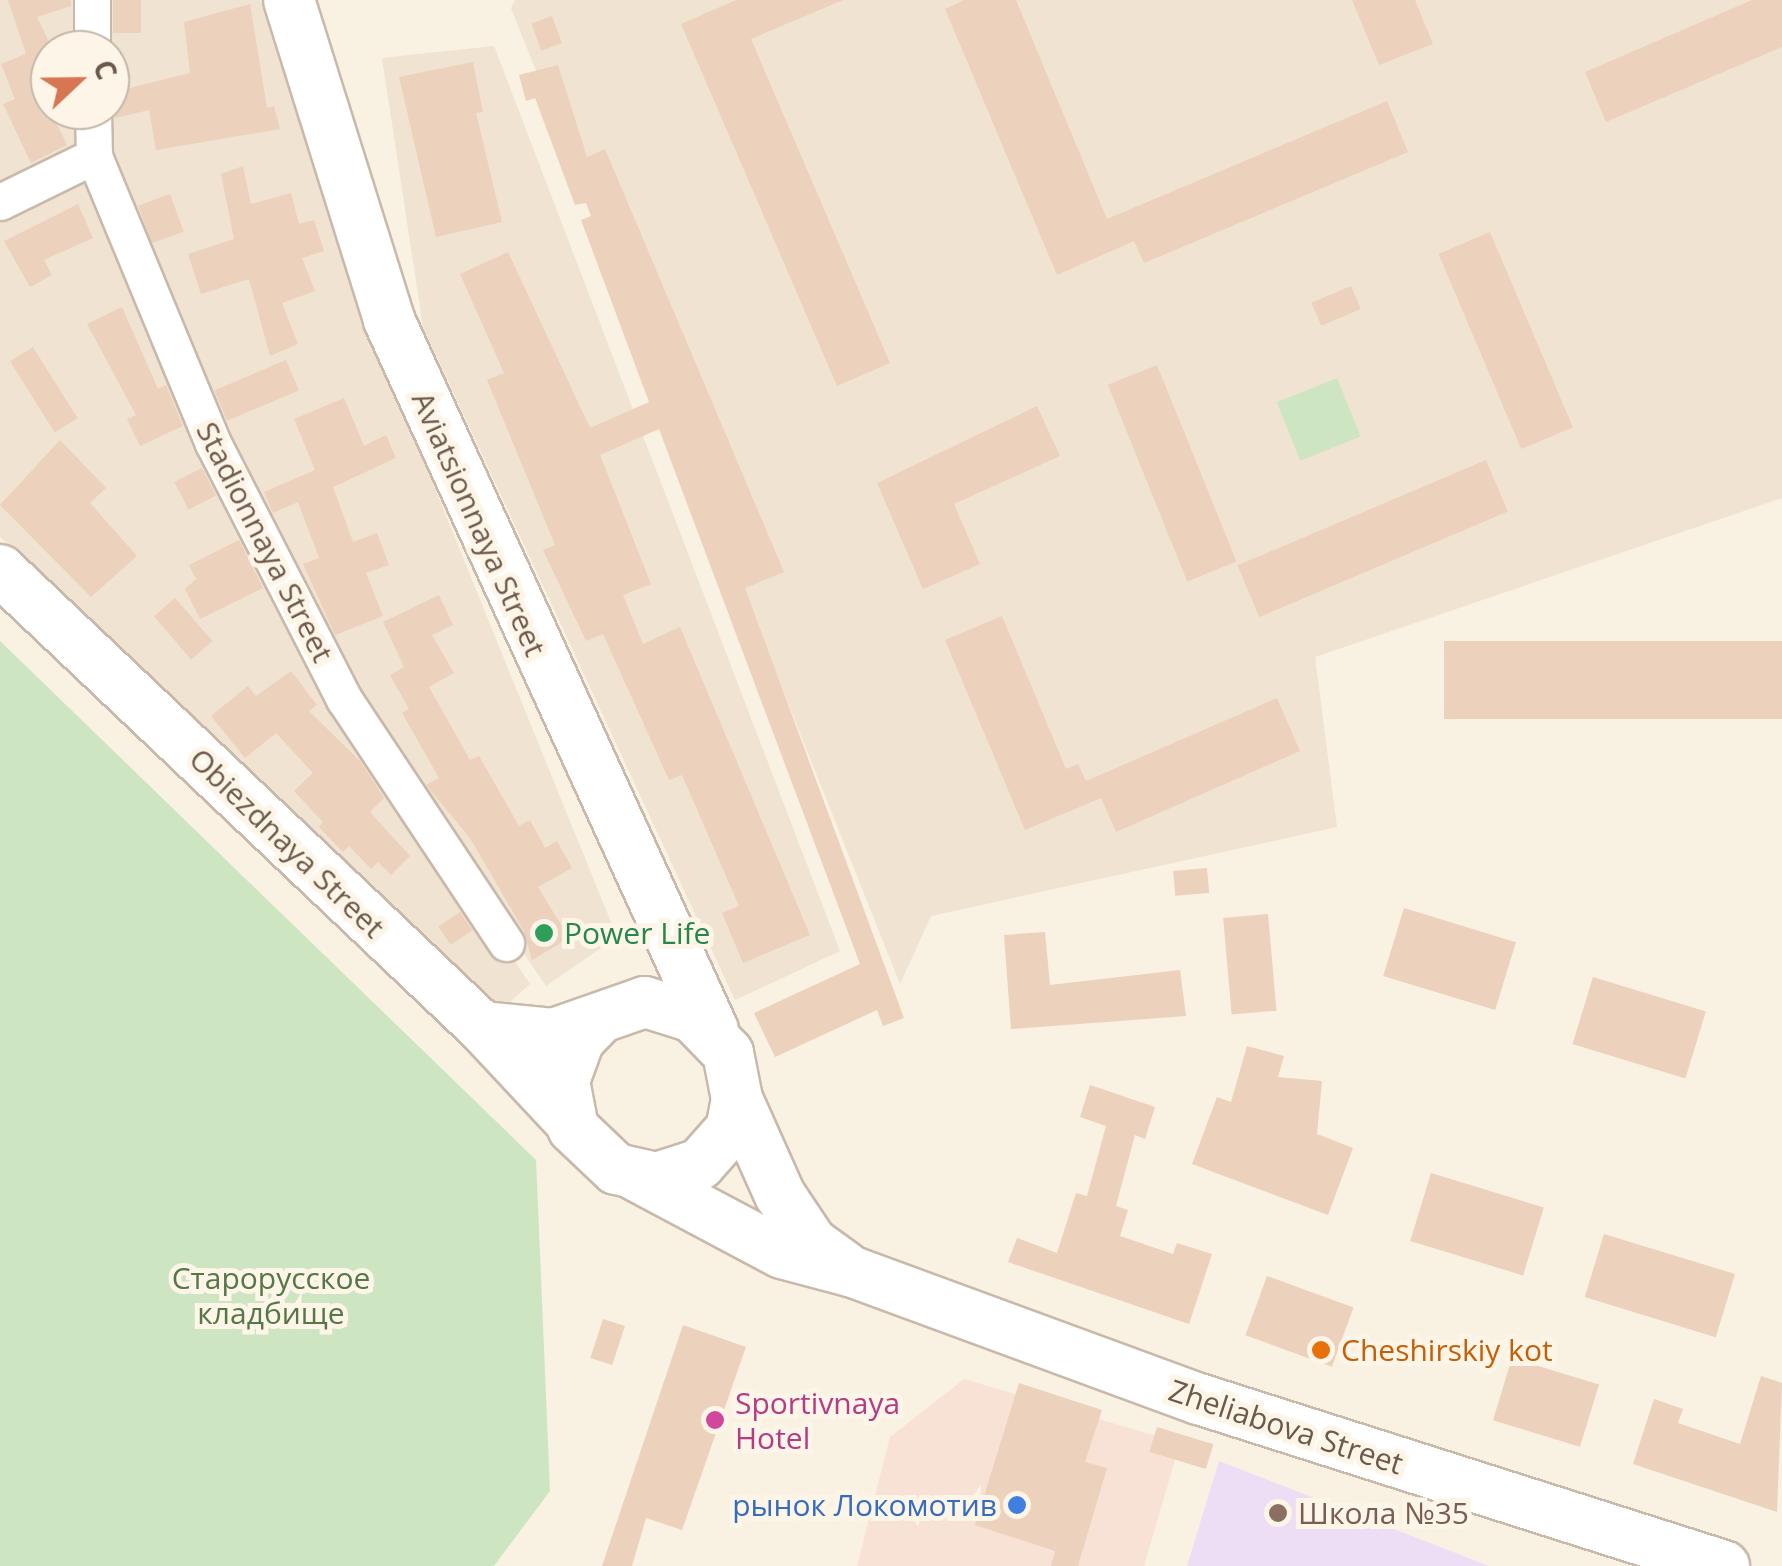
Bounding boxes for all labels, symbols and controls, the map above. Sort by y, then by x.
north arrow [30,30,130,130]
text: С [85,54,127,85]
street label: Aviatsionnaya Street [404,386,554,662]
street label: Stadionnaya Street [189,416,341,668]
street label: Obiezdnaya Street [182,741,392,945]
place label: Power Life [564,915,710,951]
marker: Power Life [533,922,555,944]
park label: Старорусское кладбище [172,1260,370,1330]
place label: Cheshirskiy kot [1341,1332,1553,1368]
marker: Cheshirskiy kot [1310,1339,1332,1361]
street label: Zheliabova Street [1164,1372,1408,1482]
place label: Sportivnaya Hotel [735,1385,900,1456]
marker: Sportivnaya Hotel [704,1409,726,1431]
place label: рынок Локомотив [732,1487,997,1523]
marker: рынок Локомотив [1006,1494,1028,1516]
place label: Школа №35 [1298,1495,1469,1531]
marker: Школа №35 [1267,1502,1289,1524]

